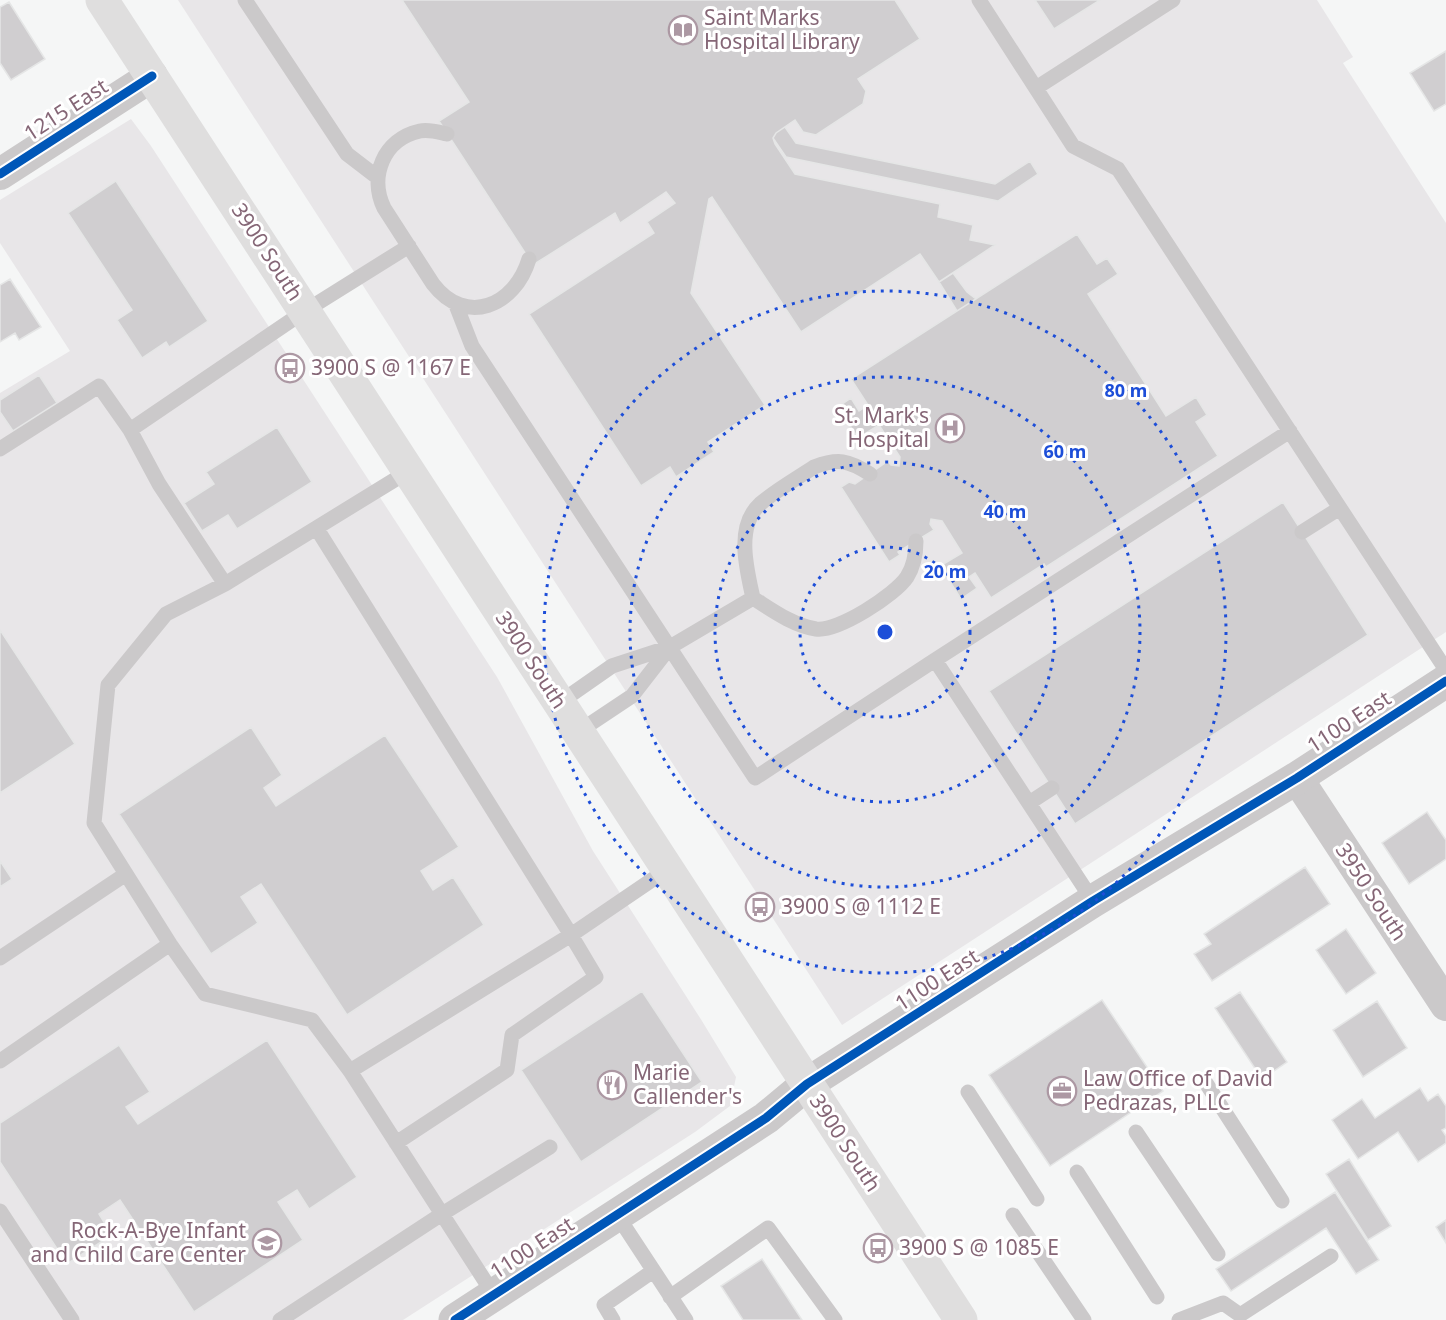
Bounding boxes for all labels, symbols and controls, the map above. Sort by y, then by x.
place label: Saint Marks Hospital Library [704,3,860,55]
library icon: Saint Marks Hospital Library [667,14,699,46]
street label: 1215 East [18,71,113,147]
street label: 3900 South [226,197,310,306]
bus stop icon: 3900 S @ 1167 E [274,352,306,384]
place label: 3900 S @ 1167 E [311,353,471,381]
text: 80 m [1105,378,1147,402]
place label: St. Mark's Hospital [834,401,929,453]
hospital icon: St. Mark's Hospital [934,412,966,444]
text: 60 m [1044,439,1086,463]
text: 40 m [984,499,1026,523]
text: 20 m [924,559,966,583]
street label: 3900 South [490,605,574,714]
centre of rings [875,622,895,642]
street label: 1100 East [1301,683,1396,759]
street label: 3950 South [1330,837,1414,946]
bus stop icon: 3900 S @ 1112 E [744,891,776,923]
place label: 3900 S @ 1112 E [781,892,941,920]
street label: 1100 East [889,941,984,1017]
place label: Marie Callender's [633,1058,742,1110]
place label: Law Office of David Pedrazas, PLLC [1083,1064,1273,1116]
restaurant icon: Marie Callender's [596,1069,628,1101]
office icon: Law Office of David Pedrazas, PLLC [1046,1075,1078,1107]
street label: 3900 South [804,1088,888,1197]
street label: 1100 East [484,1209,579,1285]
place label: Rock-A-Bye Infant and Child Care Center [31,1216,246,1268]
school or university icon: Rock-A-Bye Infant and Child Care Center [251,1227,283,1259]
bus stop icon: 3900 S @ 1085 E [862,1232,894,1264]
place label: 3900 S @ 1085 E [899,1233,1059,1261]

